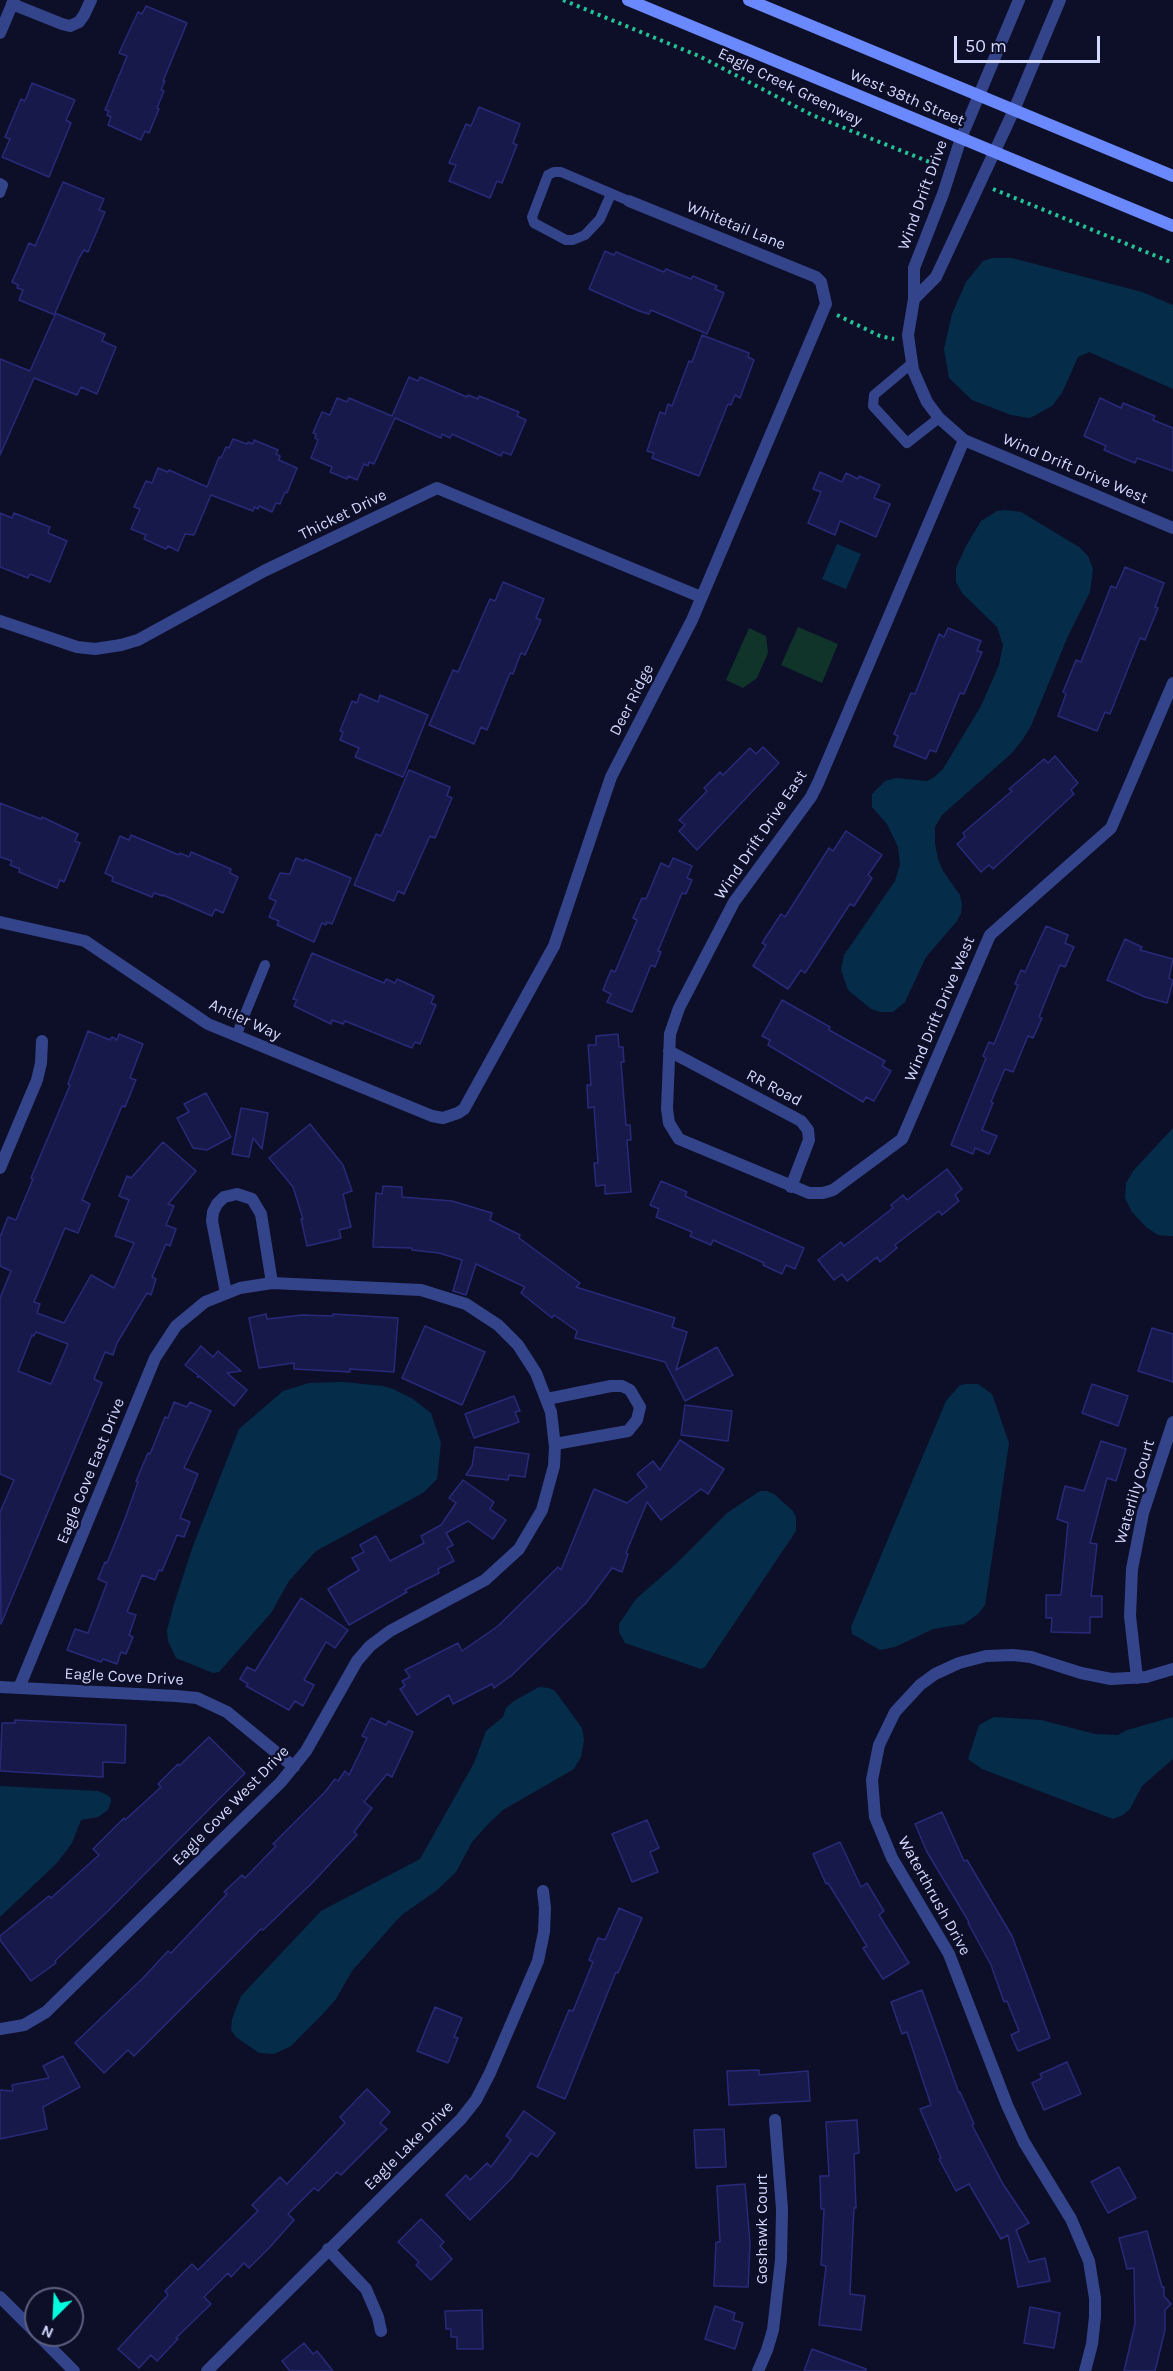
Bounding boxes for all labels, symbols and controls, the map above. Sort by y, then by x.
scale bar [957,24,1102,62]
text: 50 m [965,35,1007,57]
street label: Eagle Creek Greenway [715,44,865,130]
street label: West 38th Street [847,65,967,131]
street label: Wind Drift Drive [894,137,952,253]
street label: Whitetail Lane [684,197,788,255]
street label: Wind Drift Drive West [999,430,1151,508]
street label: Thicket Drive [296,486,390,544]
street label: Deer Ridge [606,661,658,739]
street label: Wind Drift Drive East [711,767,811,903]
street label: Wind Drift Drive West [901,933,979,1085]
street label: Antler Way [206,995,284,1045]
street label: RR Road [743,1065,805,1111]
street label: Eagle Cove East Drive [53,1395,129,1547]
street label: Waterlily Court [1111,1438,1159,1546]
street label: Eagle Cove Drive [64,1664,184,1690]
street label: Eagle Cove West Drive [169,1742,293,1870]
street label: Waterthrush Drive [893,1833,975,1959]
street label: Eagle Lake Drive [360,2097,458,2195]
street label: Goshawk Court [752,2174,772,2284]
north arrow [24,2287,84,2347]
text: N [38,2321,56,2343]

